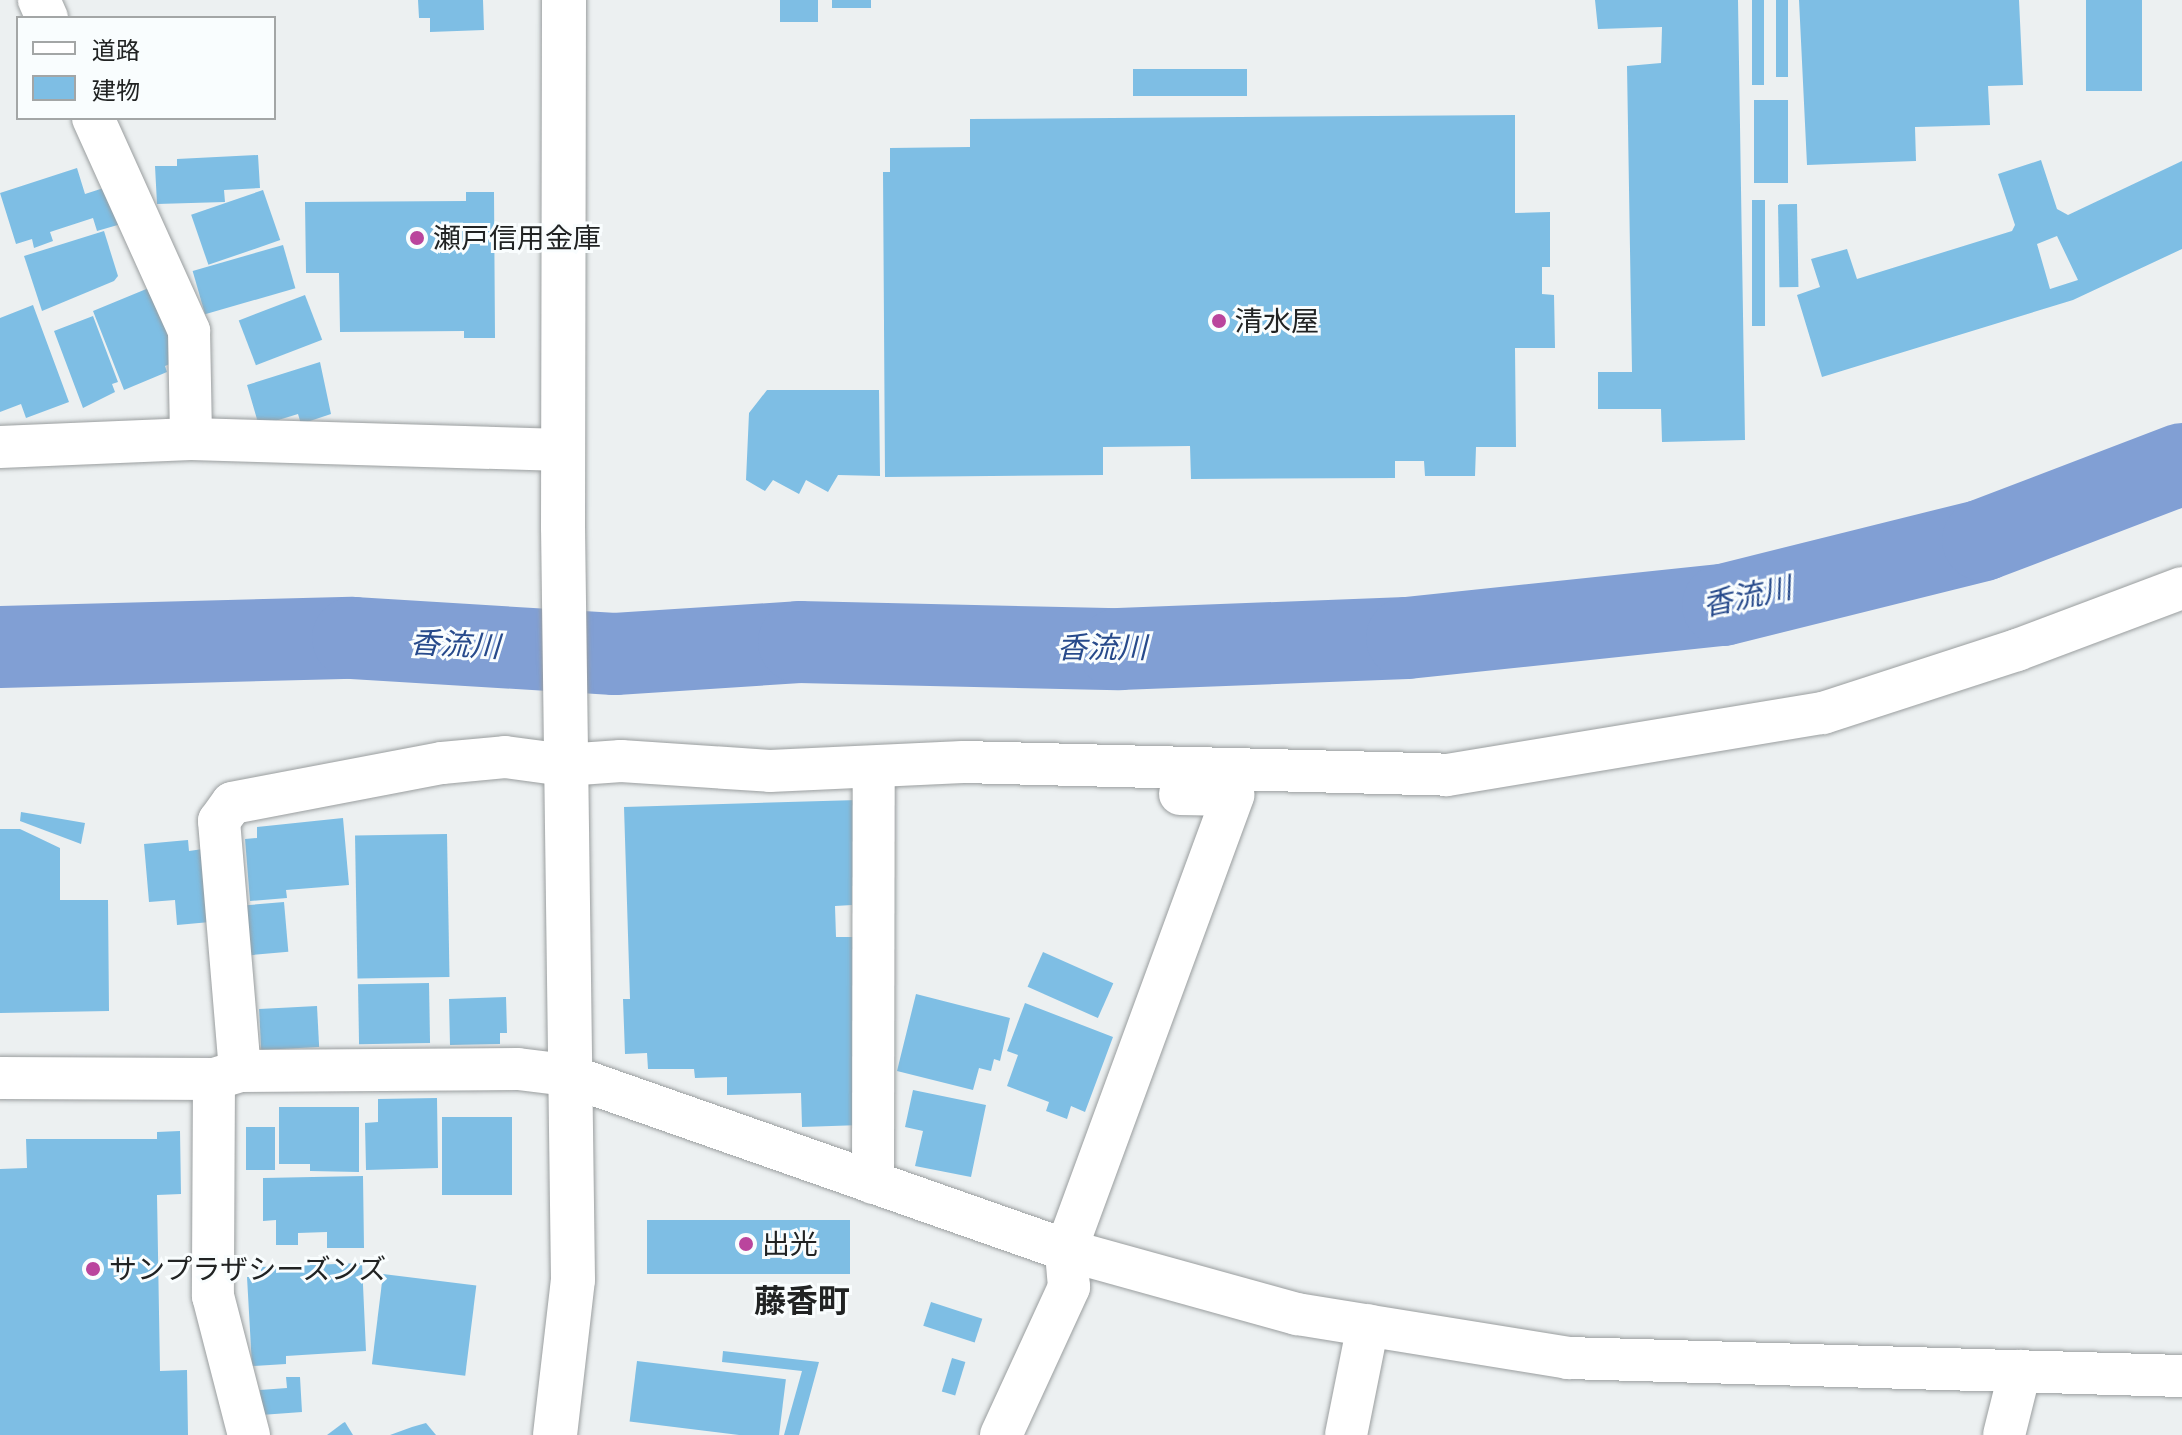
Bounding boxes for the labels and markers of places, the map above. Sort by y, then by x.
place label: 瀬戸信用金庫 [433,221,601,255]
marker: 瀬戸信用金庫 [408,229,426,247]
place label: 清水屋 [1235,304,1319,338]
marker: 清水屋 [1210,312,1228,330]
place label: 出光 [762,1227,818,1261]
marker: 出光 [737,1235,755,1253]
place label: サンプラザシーズンズ [109,1252,389,1286]
marker: サンプラザシーズンズ [84,1260,102,1278]

